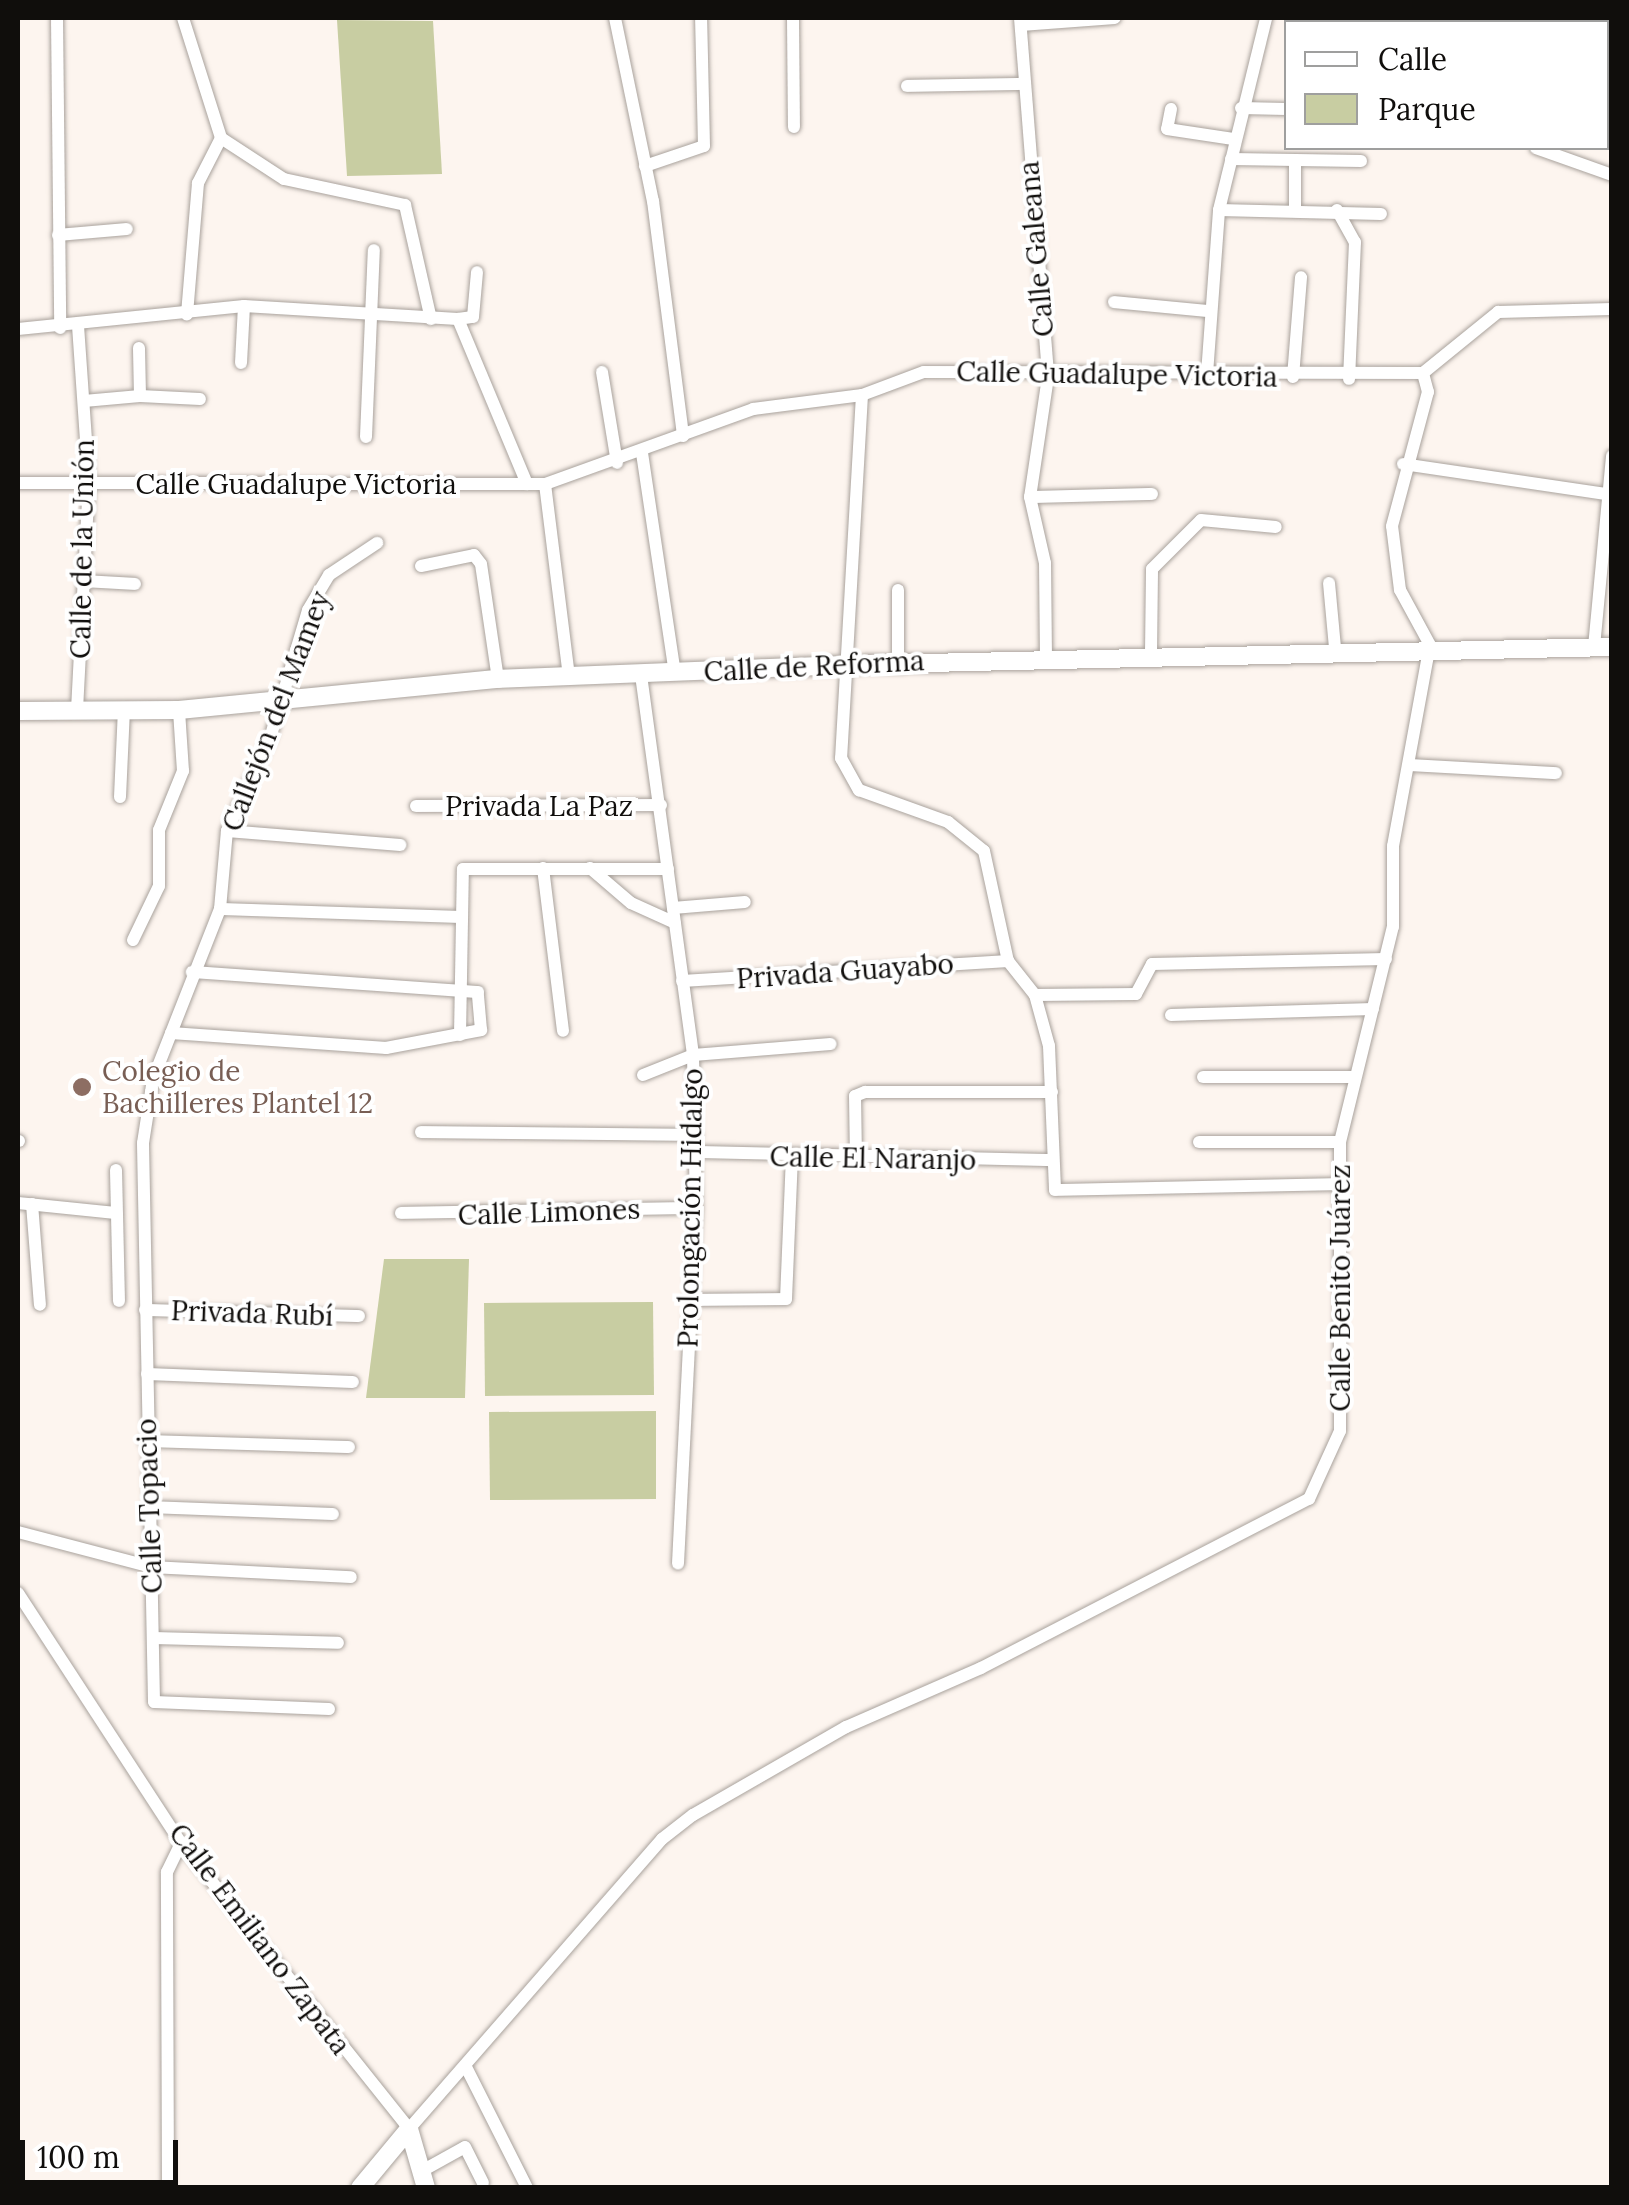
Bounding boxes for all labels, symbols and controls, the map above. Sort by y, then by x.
legend [1284,20,1609,150]
text: Calle [1378,40,1447,78]
text: Parque [1378,90,1476,128]
street label: Calle Galeana [1012,160,1060,338]
street label: Calle Guadalupe Victoria [956,354,1278,394]
street label: Calle de la Unión [63,439,101,659]
street label: Calle Guadalupe Victoria [135,467,457,501]
street label: Callejón del Mamey [215,586,337,836]
street label: Calle de Reforma [703,643,925,689]
street label: Privada La Paz [445,789,633,823]
street label: Privada Guayabo [735,947,955,995]
place label: Colegio de Bachilleres Plantel 12 [102,1054,373,1120]
street label: Prolongación Hidalgo [671,1068,709,1348]
marker: Colegio de Bachilleres Plantel 12 [71,1076,93,1098]
street label: Calle El Naranjo [769,1139,977,1177]
street label: Calle Benito Juárez [1323,1164,1357,1412]
street label: Calle Limones [457,1192,641,1232]
street label: Privada Rubí [170,1293,334,1333]
street label: Calle Topacio [129,1418,169,1594]
street label: Calle Emiliano Zapata [162,1817,358,2061]
scale bar [25,2120,182,2182]
text: 100 m [37,2138,120,2176]

